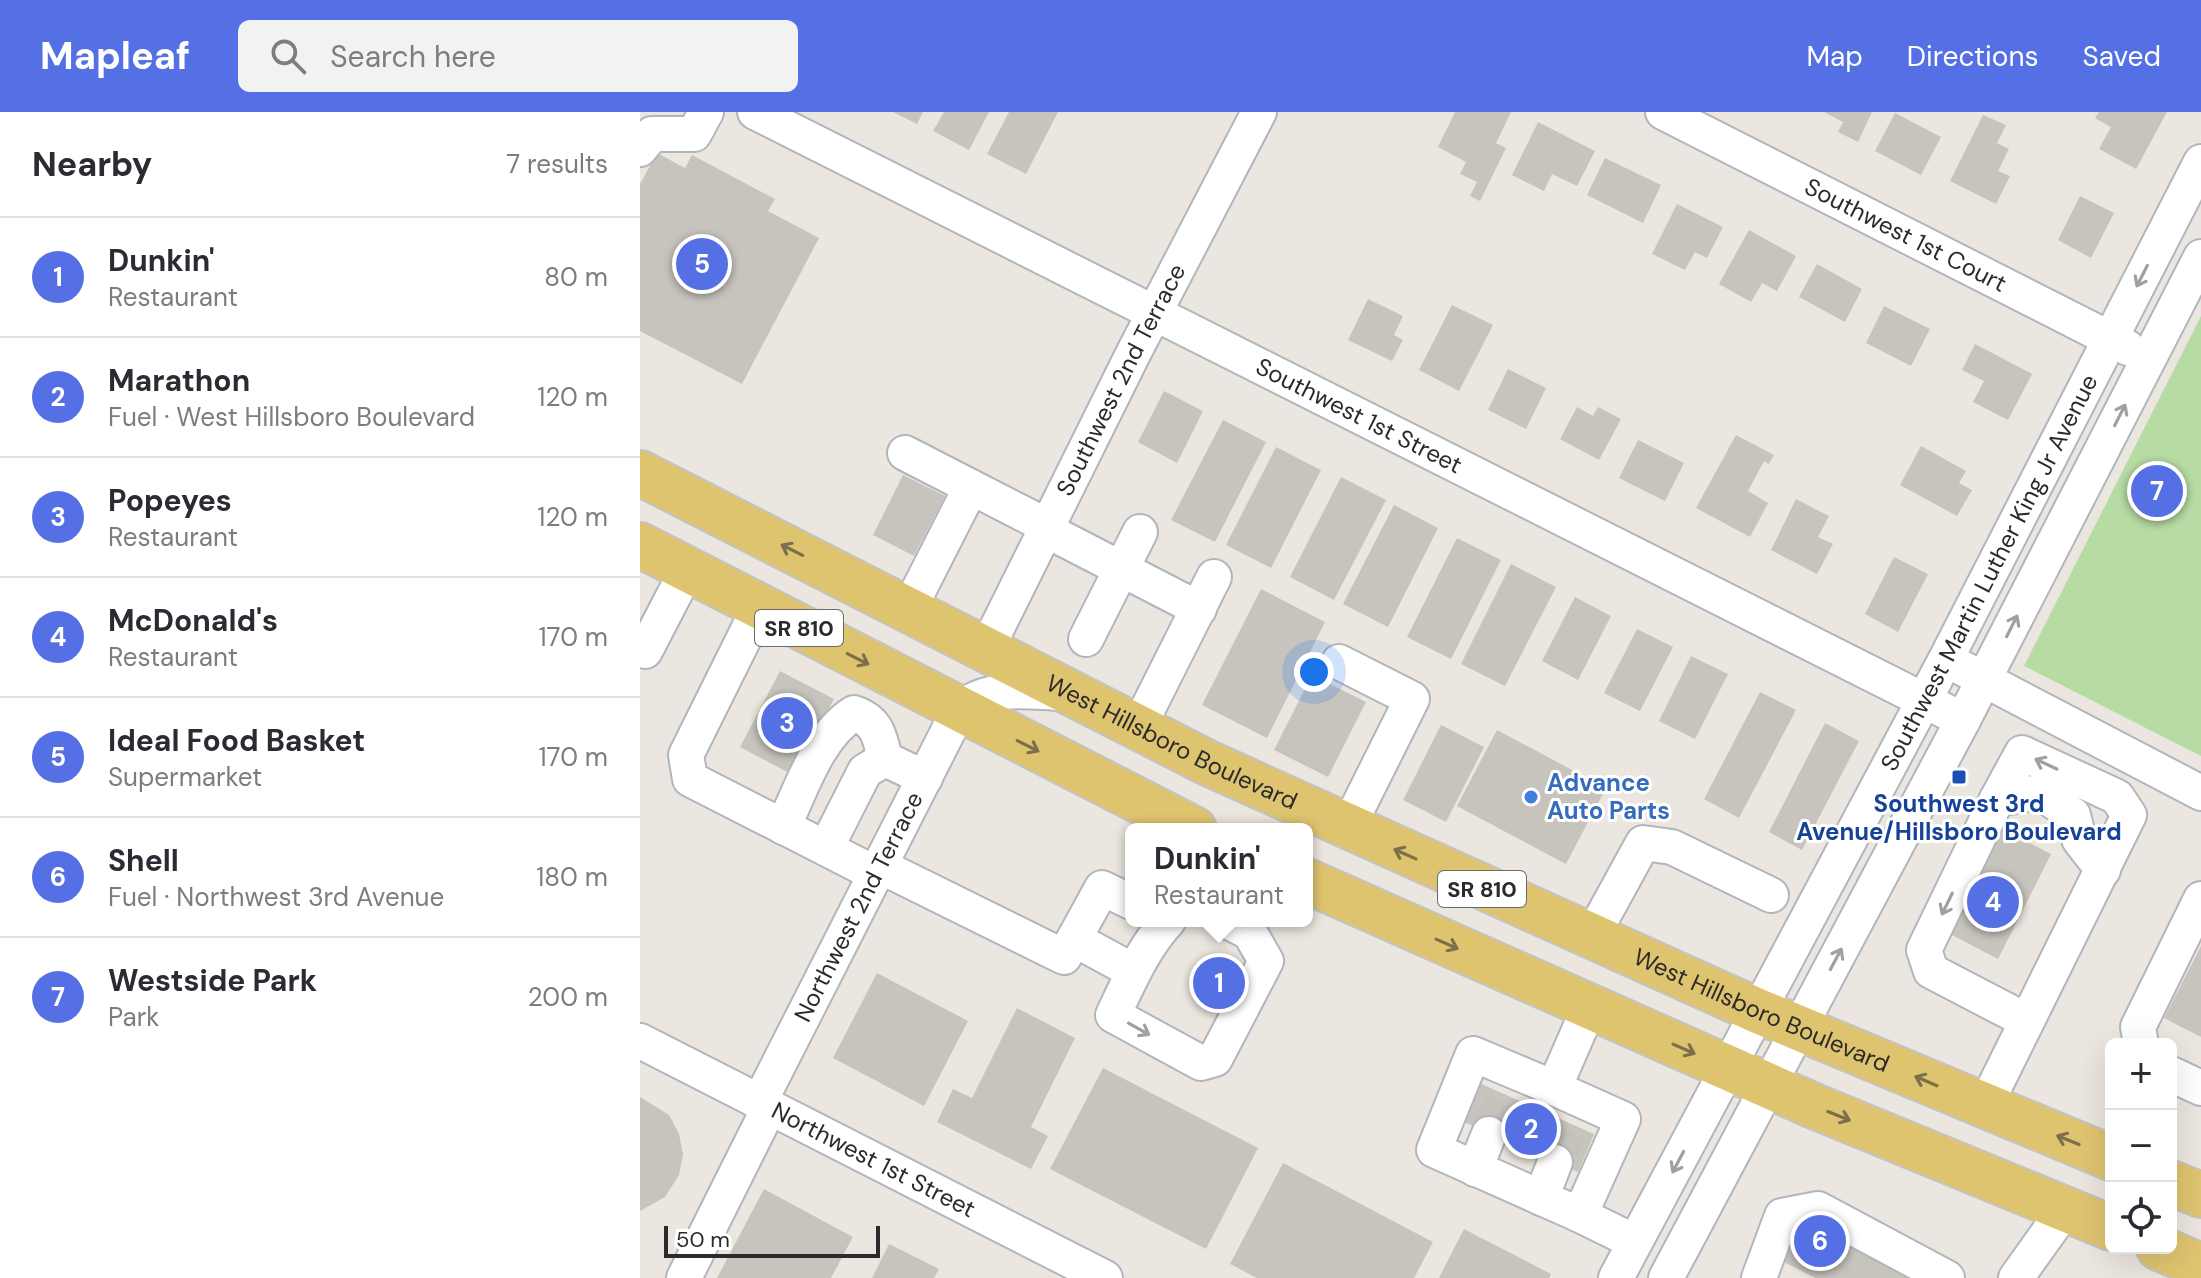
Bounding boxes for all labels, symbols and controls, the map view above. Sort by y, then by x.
search box [238,20,798,92]
text: Mapleaf [40,31,190,81]
icon: search [266,34,310,78]
text: Search here [330,37,496,76]
text: Map [1806,38,1863,75]
text: Directions [1907,38,2039,75]
text: Saved [2083,38,2161,75]
text: Nearby [32,142,152,187]
text: 7 results [506,147,608,181]
street label: Southwest 1st Court [1800,171,2012,299]
pin: 5 [676,234,728,294]
text: Dunkin' [108,241,215,280]
street label: Southwest 2nd Terrace [1049,258,1192,501]
text: 1 [53,260,63,294]
text: 80 m [544,260,608,294]
one-way arrow [2134,264,2150,288]
text: Restaurant [108,280,238,314]
street label: Southwest 1st Street [1251,351,1467,480]
text: Marathon [108,361,250,400]
street label: Southwest Martin Luther King Jr Avenue [1873,369,2104,776]
text: 2 [50,380,66,414]
text: 120 m [537,380,608,414]
text: Fuel · West Hillsboro Boulevard [108,400,475,434]
one-way arrow [2113,404,2129,428]
pin: 7 [2131,461,2183,521]
text: Popeyes [108,481,232,520]
text: 3 [50,500,66,534]
text: 120 m [537,500,608,534]
text: Restaurant [108,520,238,554]
one-way arrow [780,542,804,558]
text: McDonald's [108,601,278,640]
road number: SR 810 [755,610,843,646]
one-way arrow [2004,615,2020,638]
text: 4 [50,620,66,654]
text: 170 m [539,620,608,654]
text: Restaurant [108,640,238,674]
one-way arrow [846,651,870,667]
your location [1294,652,1334,692]
street label: West Hillsboro Boulevard [1041,667,1302,816]
pin: 3 [761,693,813,753]
text: Ideal Food Basket [108,721,365,760]
one-way arrow [1015,739,1039,755]
text: 5 [50,740,66,774]
text: 170 m [539,740,608,774]
one-way arrow [2034,756,2058,771]
text: Supermarket [108,760,262,794]
place label: Advance Auto Parts [1547,767,1670,826]
marker: Southwest 3rd Avenue/Hillsboro Boulevard [1950,768,1968,786]
street label: Northwest 2nd Terrace [787,786,930,1027]
marker: Advance Auto Parts [1522,788,1540,806]
place label: Southwest 3rd Avenue/Hillsboro Boulevard [1796,788,2122,847]
popup [1125,823,1313,927]
text: Dunkin' [1154,839,1261,878]
text: Shell [108,841,179,880]
one-way arrow [1394,846,1418,861]
text: 6 [50,860,66,894]
text: 180 m [536,860,608,894]
road number: SR 810 [1438,871,1526,907]
pin: 4 [1967,872,2019,932]
text: Restaurant [1154,878,1284,912]
text: Fuel · Northwest 3rd Avenue [108,880,444,914]
one-way arrow [1939,892,1954,916]
one-way arrow [1434,937,1458,952]
street label: West Hillsboro Boulevard [1629,941,1894,1079]
one-way arrow [1829,948,1845,971]
pin: 1 [1193,953,1245,1013]
text: Westside Park [108,961,317,1000]
text: 7 [51,980,65,1014]
text: 200 m [528,980,608,1014]
text: Park [108,1000,159,1034]
one-way arrow [1127,1022,1151,1038]
map controls [2105,1038,2177,1254]
button: + [2105,1038,2177,1110]
one-way arrow [1672,1042,1696,1057]
one-way arrow [1914,1073,1939,1088]
street label: Northwest 1st Street [767,1095,981,1224]
pin: 2 [1505,1099,1557,1159]
one-way arrow [1826,1110,1851,1124]
button: − [2105,1110,2177,1182]
one-way arrow [2056,1132,2081,1147]
one-way arrow [1670,1149,1685,1173]
button: locate [2105,1182,2177,1254]
pin: 6 [1794,1211,1846,1271]
scale bar [664,1222,880,1258]
text: 50 m [676,1225,730,1254]

